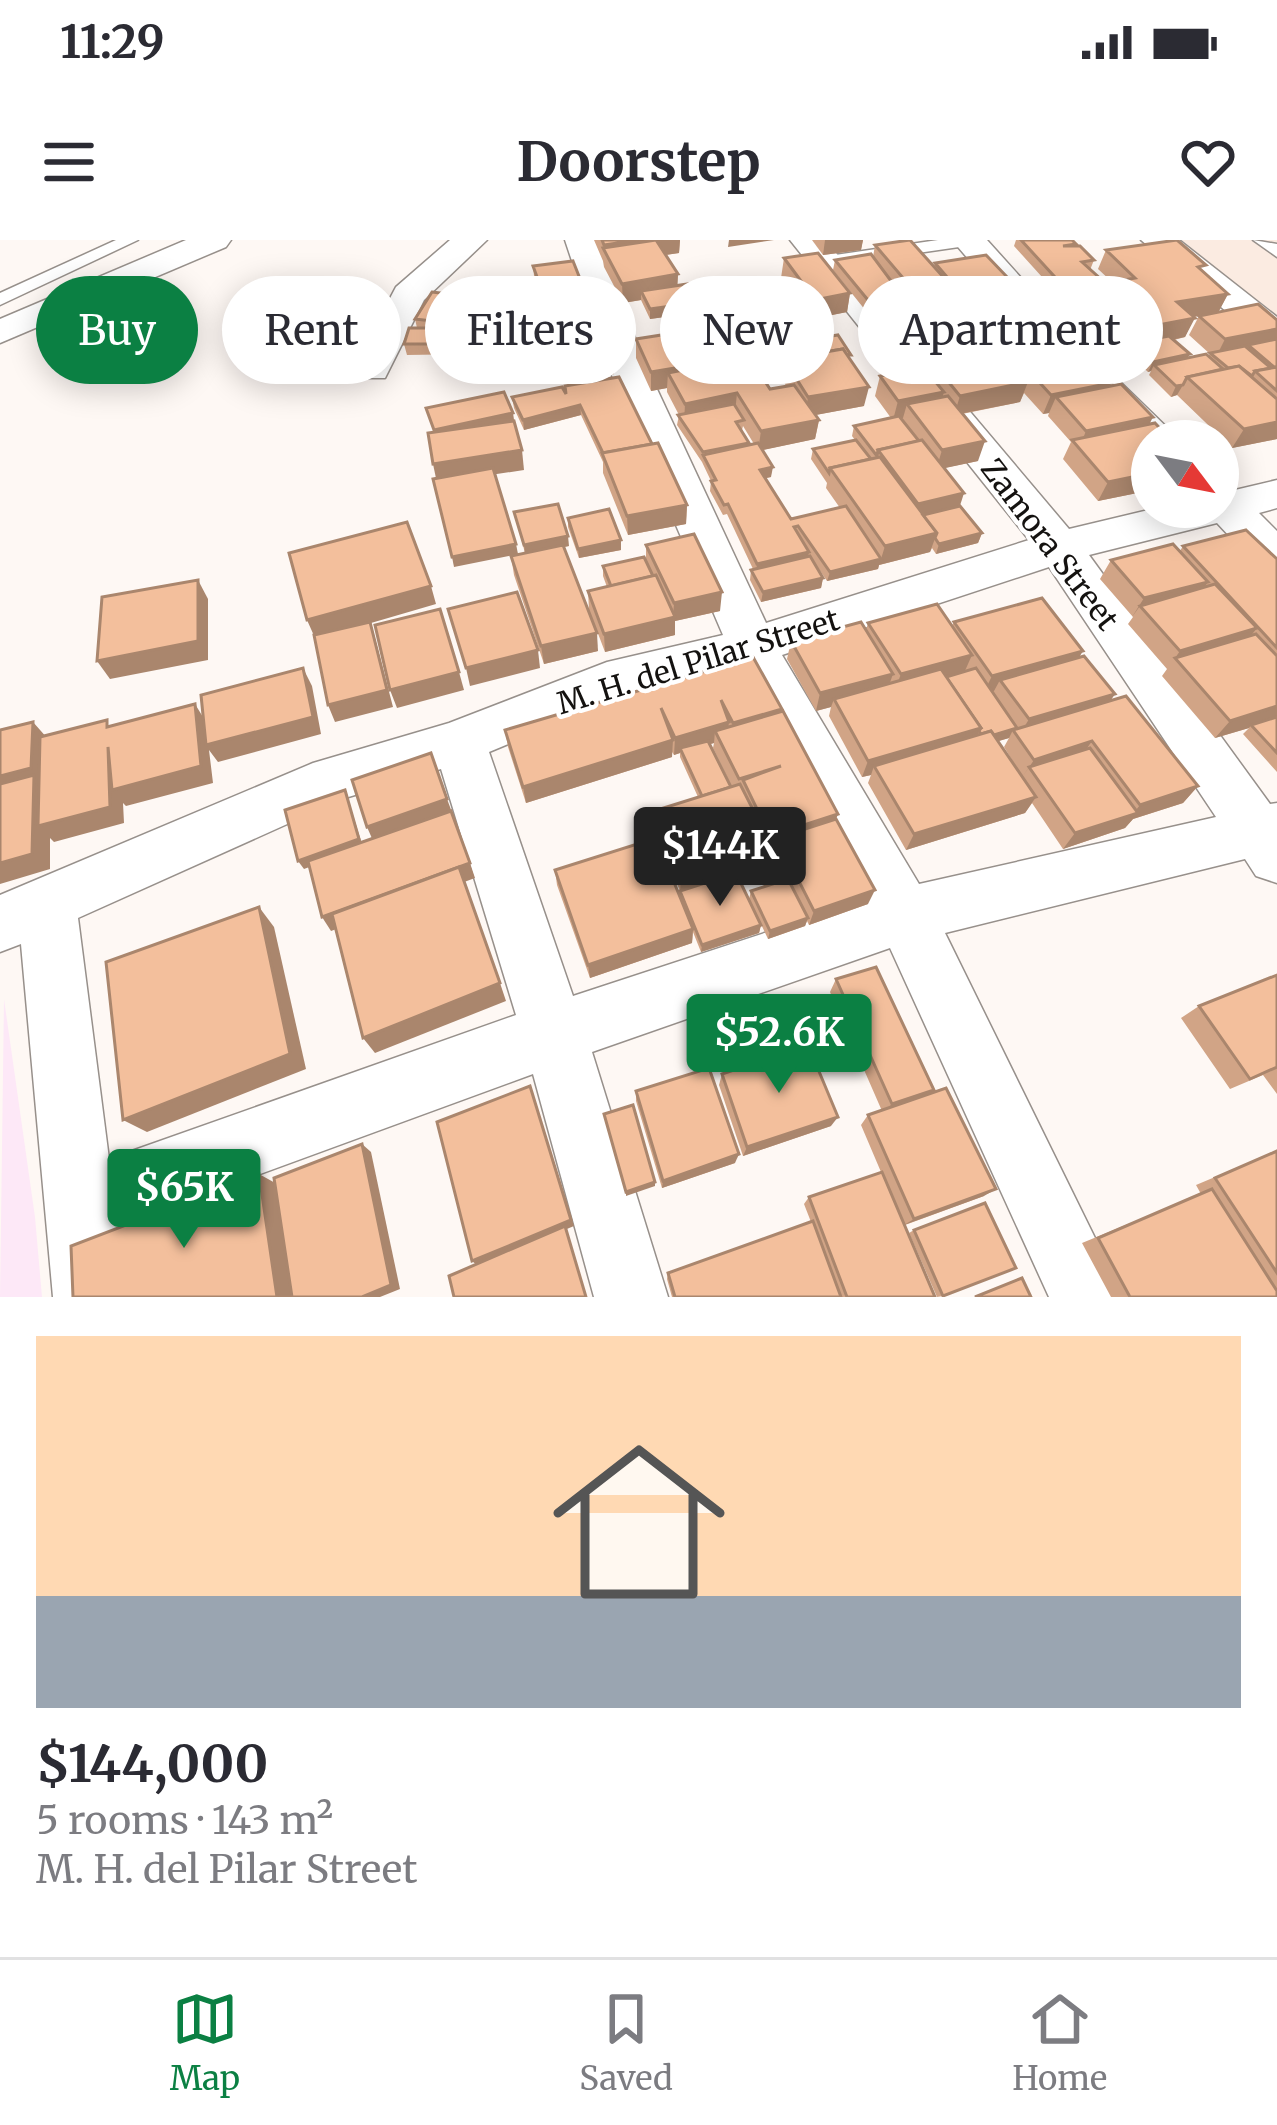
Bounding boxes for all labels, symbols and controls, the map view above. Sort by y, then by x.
text: 11:29 [60,14,165,70]
text: Doorstep [516,128,761,196]
icon: menu [36,129,102,195]
icon: heart [1175,129,1241,195]
chip: Buy [36,276,198,384]
chip: Rent [222,276,401,384]
chip: Filters [425,276,636,384]
chip: New [660,276,834,384]
chip: Apartment [858,276,1163,384]
north arrow [1131,420,1239,528]
map controls [1131,420,1239,528]
street label: Zamora Street [973,451,1127,638]
street label: M. H. del Pilar Street [552,600,844,722]
pin: $144K [636,807,804,909]
text: $144K [661,821,779,870]
pin: $52.6K [681,994,877,1096]
text: $52.6K [714,1008,844,1057]
pin: $65K [113,1149,255,1251]
text: $65K [134,1163,234,1212]
icon: home [531,1414,747,1630]
text: $144,000 [36,1732,268,1796]
text: 5 rooms · 143 m² [36,1796,333,1845]
text: M. H. del Pilar Street [36,1845,417,1894]
tab: Map [170,1986,240,2099]
tab: Saved [579,1986,673,2099]
tab: Home [1012,1986,1107,2099]

